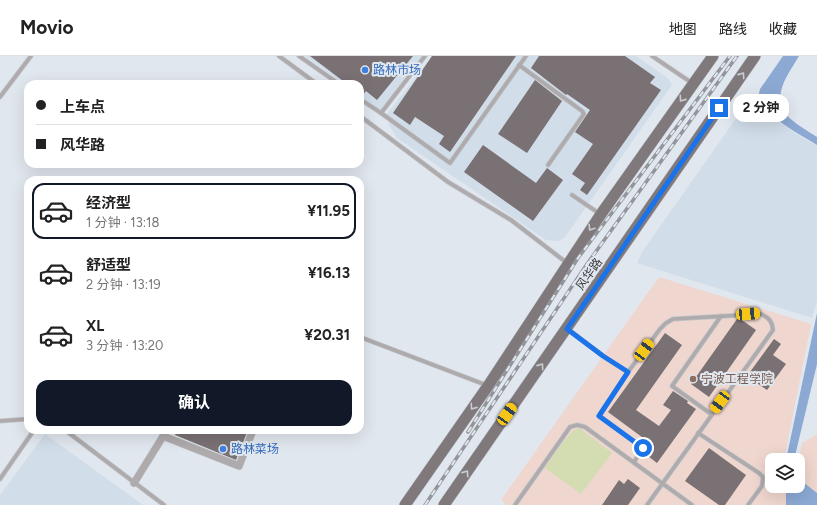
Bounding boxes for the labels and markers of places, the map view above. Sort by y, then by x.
place label: 路林市场 [373,63,421,77]
marker: 路林市场 [360,65,370,75]
place label: 宁波工程学院 [701,372,773,386]
marker: 宁波工程学院 [688,374,698,384]
place label: 路林菜场 [231,442,279,456]
marker: 路林菜场 [218,444,228,454]

